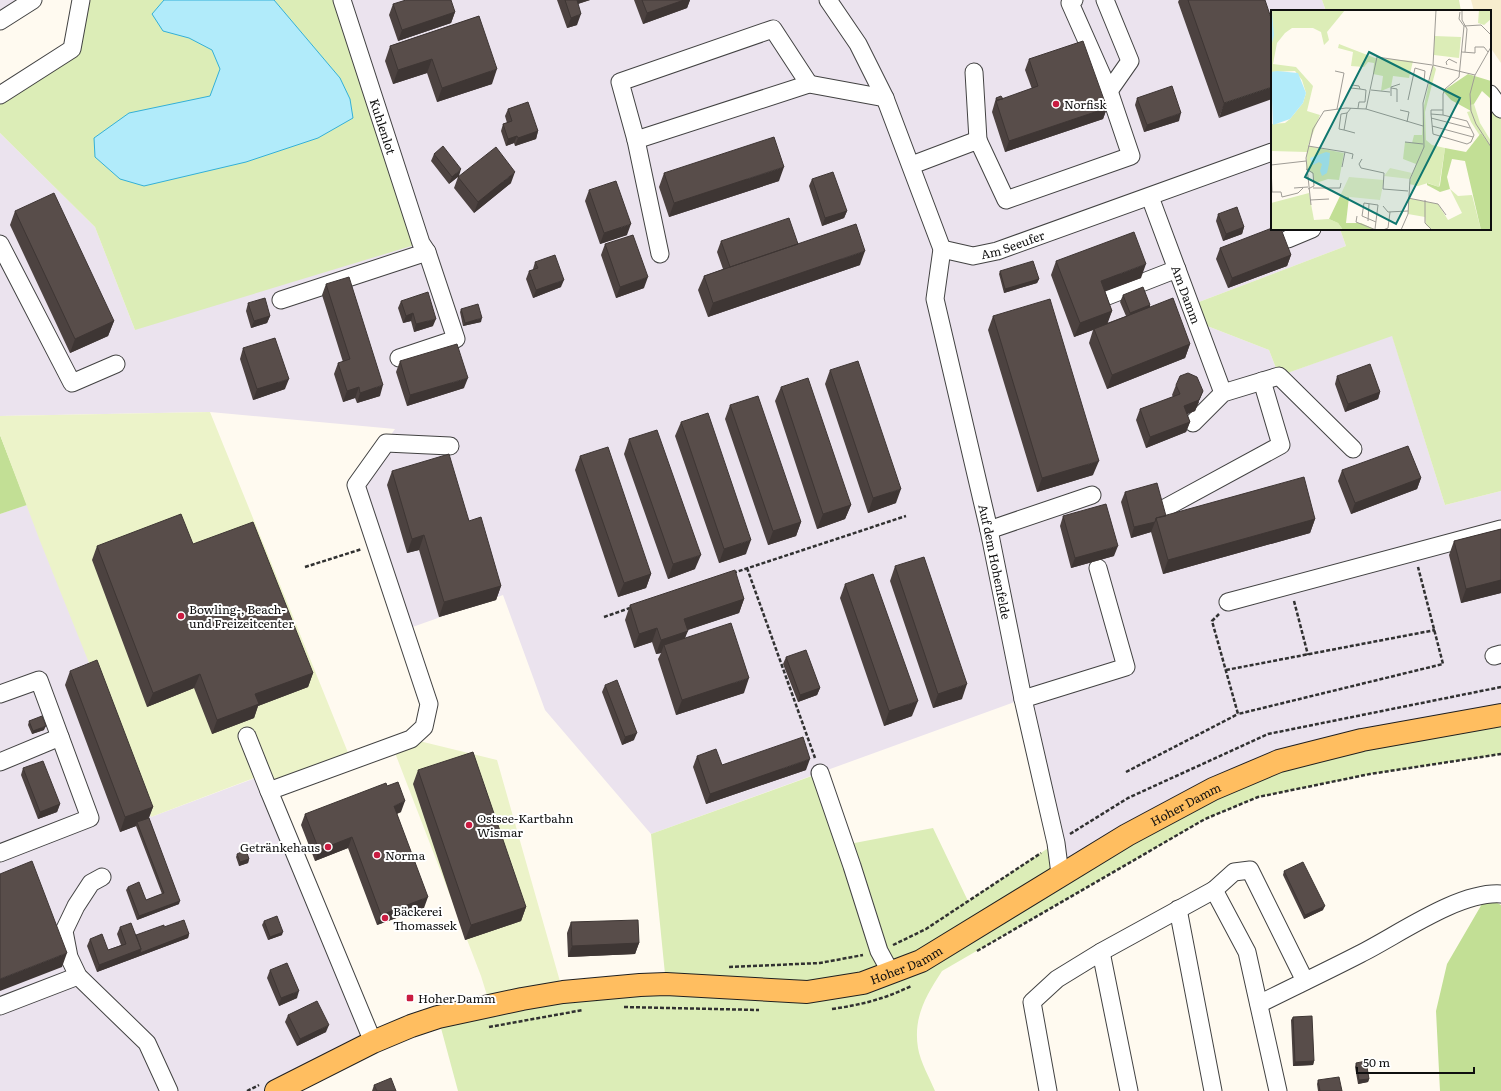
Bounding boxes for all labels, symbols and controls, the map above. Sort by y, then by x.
inset map [1271,10,1491,230]
place label: Norfisk [1064,95,1107,113]
street label: Kuhlenlot [366,96,401,157]
marker: Norfisk [1051,99,1061,109]
street label: Am Seeufer [979,226,1047,263]
street label: Am Damm [1167,263,1206,327]
street label: Auf dem Hohenfelde [974,502,1016,621]
place label: Bowling-, Beach- und Freizeitcenter [189,600,294,632]
marker: Bowling-, Beach- und Freizeitcenter [176,611,186,621]
street label: Hoher Damm [1147,778,1224,830]
place label: Ostsee-Kartbahn Wismar [477,809,573,841]
marker: Ostsee-Kartbahn Wismar [464,820,474,830]
place label: Getränkehaus [240,838,321,856]
marker: Getränkehaus [323,842,333,852]
place label: Norma [385,846,426,864]
marker: Norma [372,850,382,860]
place label: Bäckerei Thomassek [393,902,458,934]
marker: Bäckerei Thomassek [380,913,390,923]
street label: Hoher Damm [867,941,946,989]
place label: Hoher Damm [418,989,496,1007]
marker: Hoher Damm [405,993,415,1003]
scale bar [1357,1049,1474,1075]
text: 50 m [1363,1053,1390,1071]

